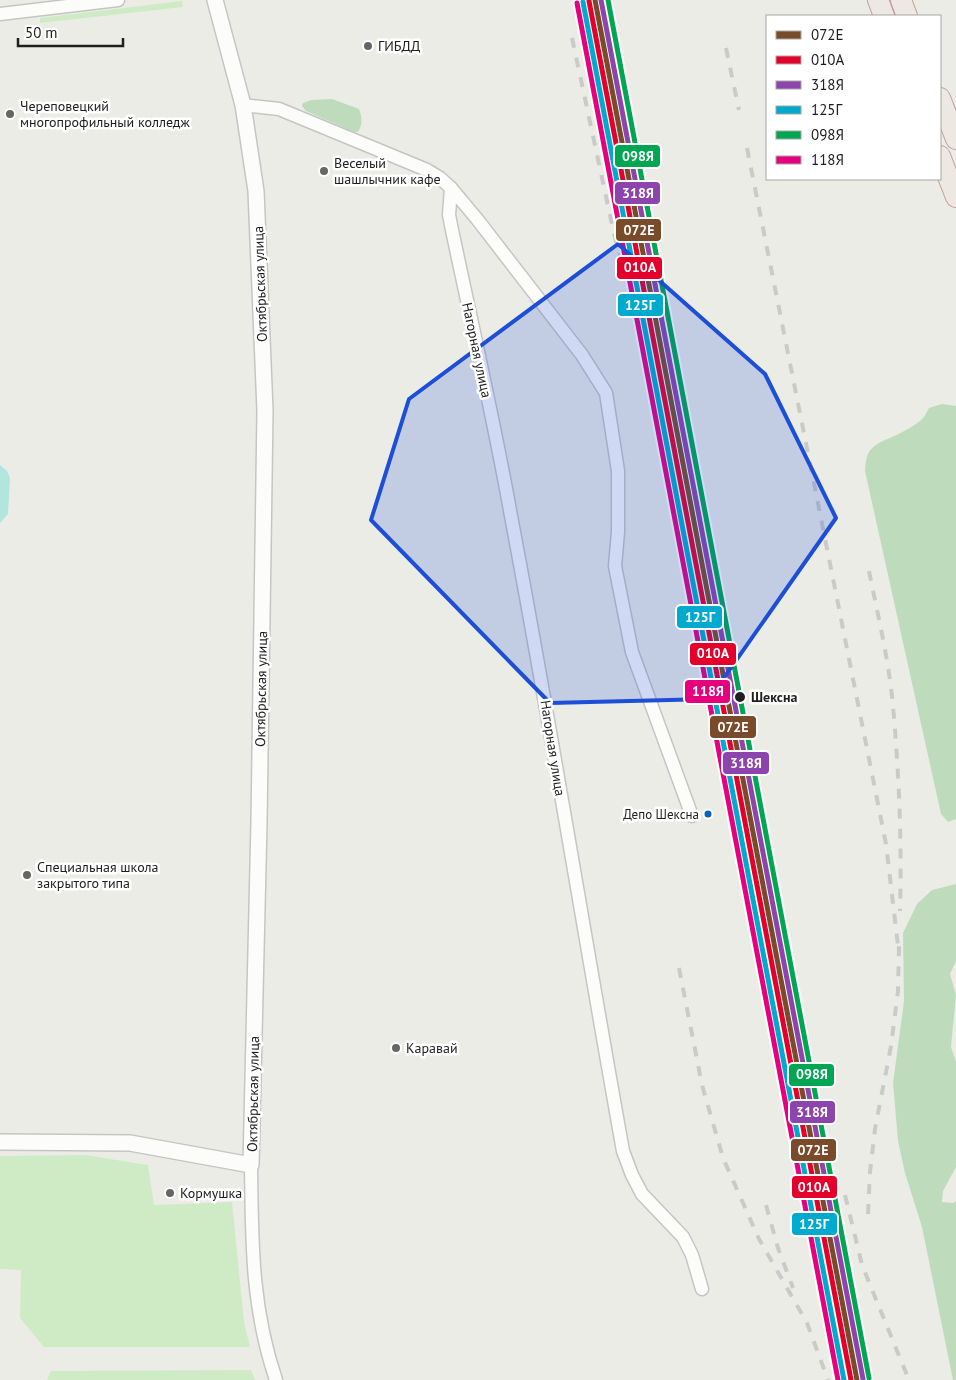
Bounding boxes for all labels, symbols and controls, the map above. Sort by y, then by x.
scale bar [18,15,122,47]
legend [766,15,941,180]
text: 50 m [25,23,58,42]
text: 072Е [811,25,844,44]
place label: ГИБДД [378,37,421,55]
marker: ГИБДД [362,40,374,52]
text: 010А [811,50,845,69]
text: 318Я [811,75,844,94]
place label: Череповецкий многопрофильный колледж [20,97,190,131]
text: 125Г [811,100,843,119]
marker: Череповецкий многопрофильный колледж [4,108,16,120]
text: 098Я [811,125,844,144]
line badge: 098Я [614,144,661,168]
text: 098Я [622,147,654,165]
text: 118Я [811,150,844,169]
place label: Веселый шашлычник кафе [334,154,441,188]
marker: Веселый шашлычник кафе [318,165,330,177]
line badge: 318Я [614,181,661,205]
text: 318Я [622,184,654,202]
line badge: 072Е [615,218,662,242]
text: 072Е [623,221,655,239]
street label: Октябрьская улица [249,226,271,342]
line badge: 010А [616,256,663,280]
text: 010А [624,258,657,276]
line badge: 125Г [617,293,664,317]
text: 125Г [625,296,656,314]
street label: Нагорная улица [458,301,496,399]
line badge: 125Г [676,605,723,629]
text: 125Г [685,608,716,626]
street label: Октябрьская улица [251,631,271,747]
line badge: 010А [689,642,737,666]
text: 010А [697,644,730,662]
line badge: 118Я [684,679,731,704]
text: 118Я [692,682,724,700]
place label: Шексна [751,688,797,706]
marker: Шексна [733,690,747,704]
street label: Нагорная улица [537,699,569,797]
line badge: 072Е [709,715,757,739]
text: 072Е [717,718,749,736]
line badge: 318Я [722,751,770,775]
text: 318Я [730,754,762,772]
place label: Депо Шексна [623,806,699,823]
marker: Депо Шексна [703,809,713,819]
place label: Специальная школа закрытого типа [37,858,159,892]
marker: Специальная школа закрытого типа [21,869,33,881]
street label: Октябрьская улица [243,1036,263,1152]
place label: Каравай [406,1039,458,1057]
marker: Каравай [390,1042,402,1054]
line badge: 098Я [788,1063,835,1087]
text: 098Я [796,1065,828,1083]
line badge: 318Я [789,1100,836,1124]
text: 318Я [796,1103,828,1121]
line badge: 072Е [790,1138,837,1162]
text: 072Е [797,1141,829,1159]
line badge: 010А [791,1175,838,1199]
text: 010А [798,1178,831,1196]
place label: Кормушка [180,1184,242,1202]
marker: Кормушка [164,1187,176,1199]
line badge: 125Г [791,1212,838,1236]
text: 125Г [799,1215,830,1233]

